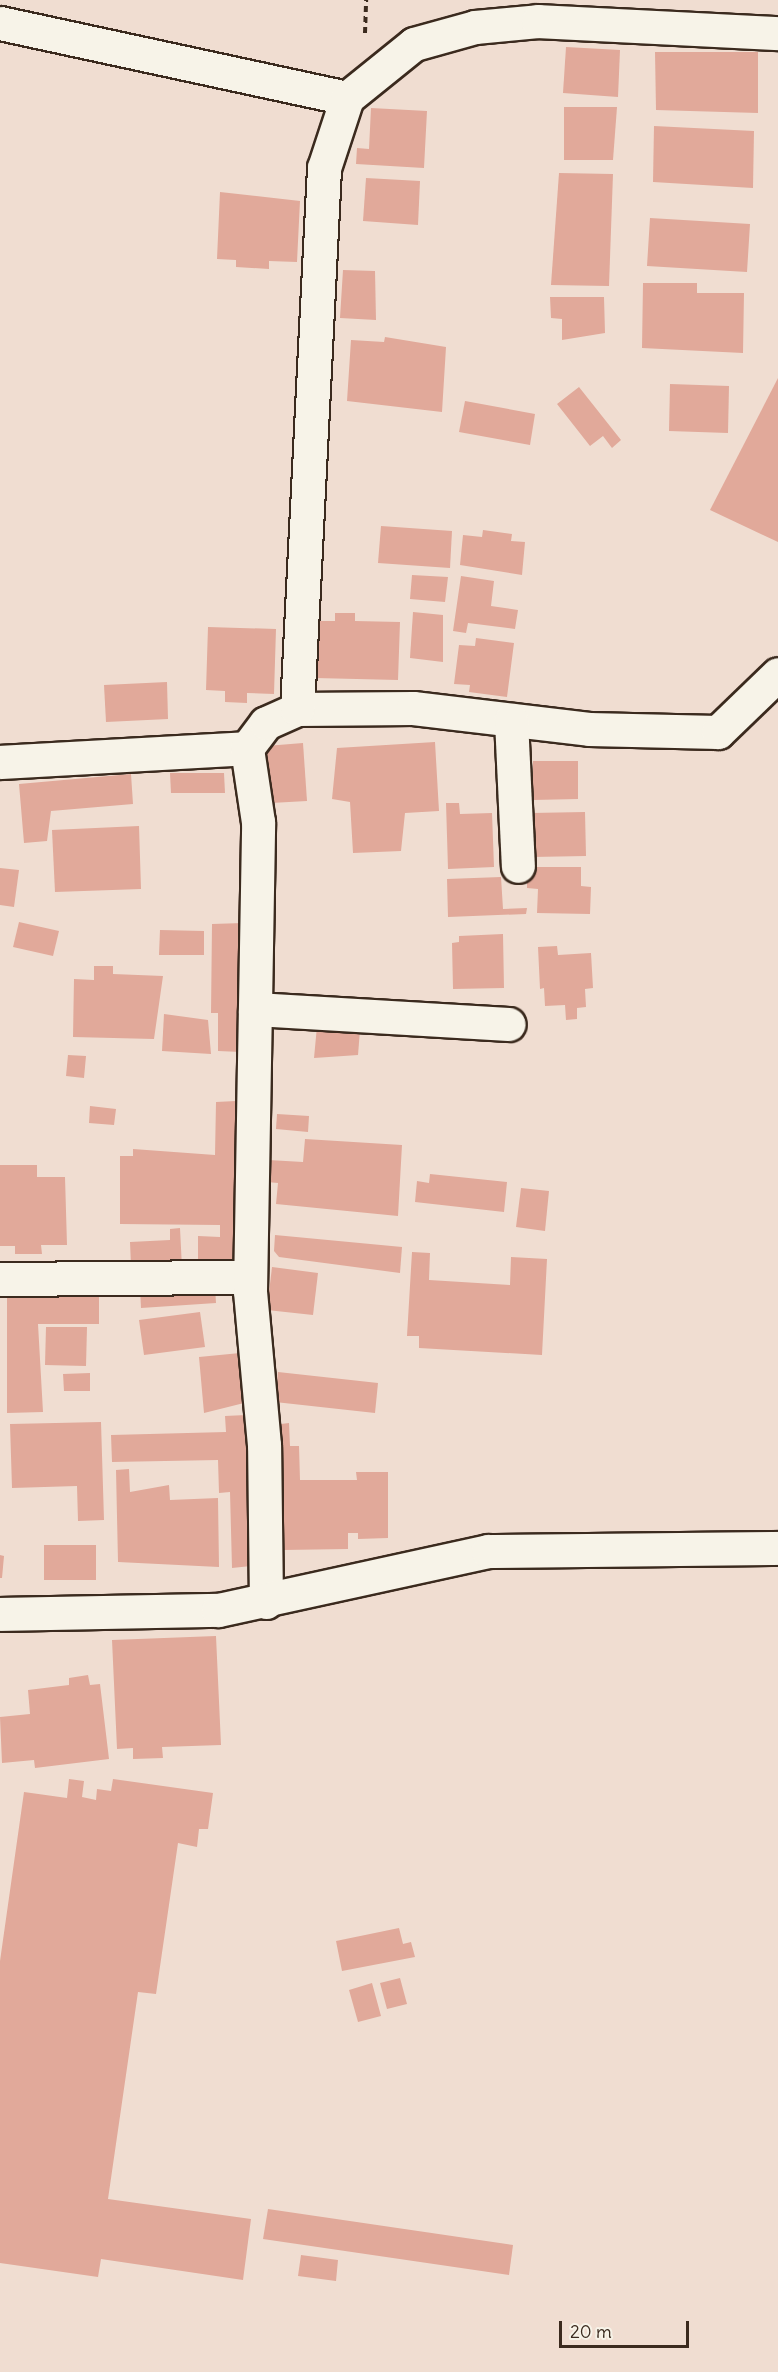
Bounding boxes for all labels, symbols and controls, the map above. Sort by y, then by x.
scale bar [562,2309,692,2347]
text: 20 m [570,2320,612,2343]

